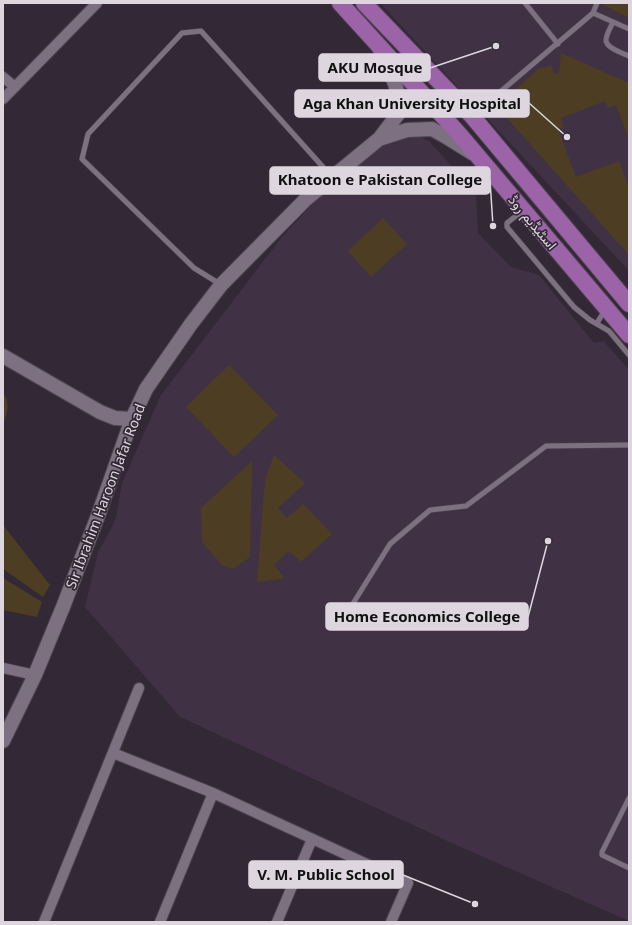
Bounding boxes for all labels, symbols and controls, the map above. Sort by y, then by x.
callout: AKU Mosque [319,54,430,81]
text: AKU Mosque [328,57,422,77]
callout: Aga Khan University Hospital [295,90,529,117]
text: Aga Khan University Hospital [303,93,521,113]
callout: Khatoon e Pakistan College [270,167,490,194]
text: Khatoon e Pakistan College [278,169,482,189]
street label: اسٹیڈیم روڈ [505,191,561,253]
street label: Sir Ibrahim Haroon Jafar Road [61,401,149,591]
callout: Home Economics College [326,603,528,630]
text: Home Economics College [334,606,520,626]
callout: V. M. Public School [249,861,403,888]
text: V. M. Public School [257,864,395,884]

